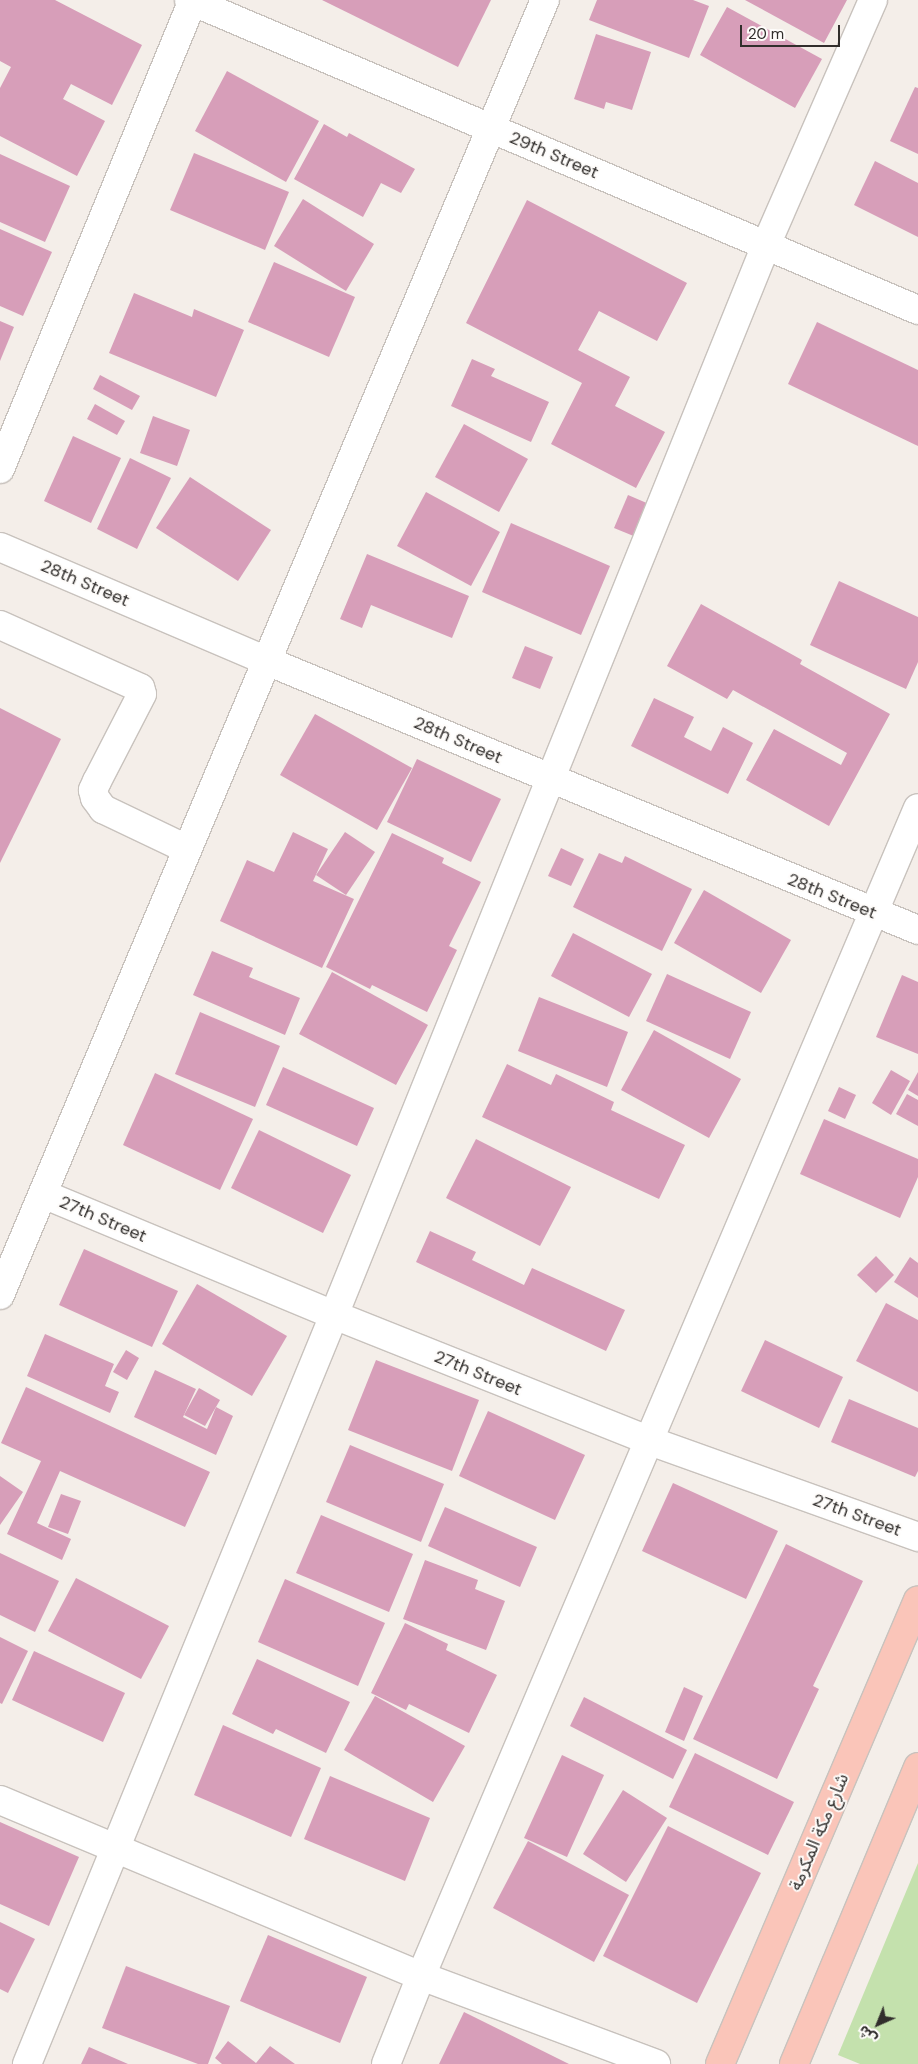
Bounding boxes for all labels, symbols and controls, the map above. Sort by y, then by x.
scale bar [743,15,843,47]
text: 20 m [748,24,784,44]
street label: 29th Street [506,127,602,183]
street label: 28th Street [37,555,133,611]
street label: 28th Street [410,712,506,768]
street label: 28th Street [784,868,880,924]
street label: 27th Street [56,1191,150,1247]
street label: 27th Street [431,1346,525,1400]
street label: 27th Street [810,1489,904,1541]
street label: شارع مكة المكرمة [785,1770,853,1894]
north arrow [853,1999,903,2049]
text: ش [854,2022,881,2048]

